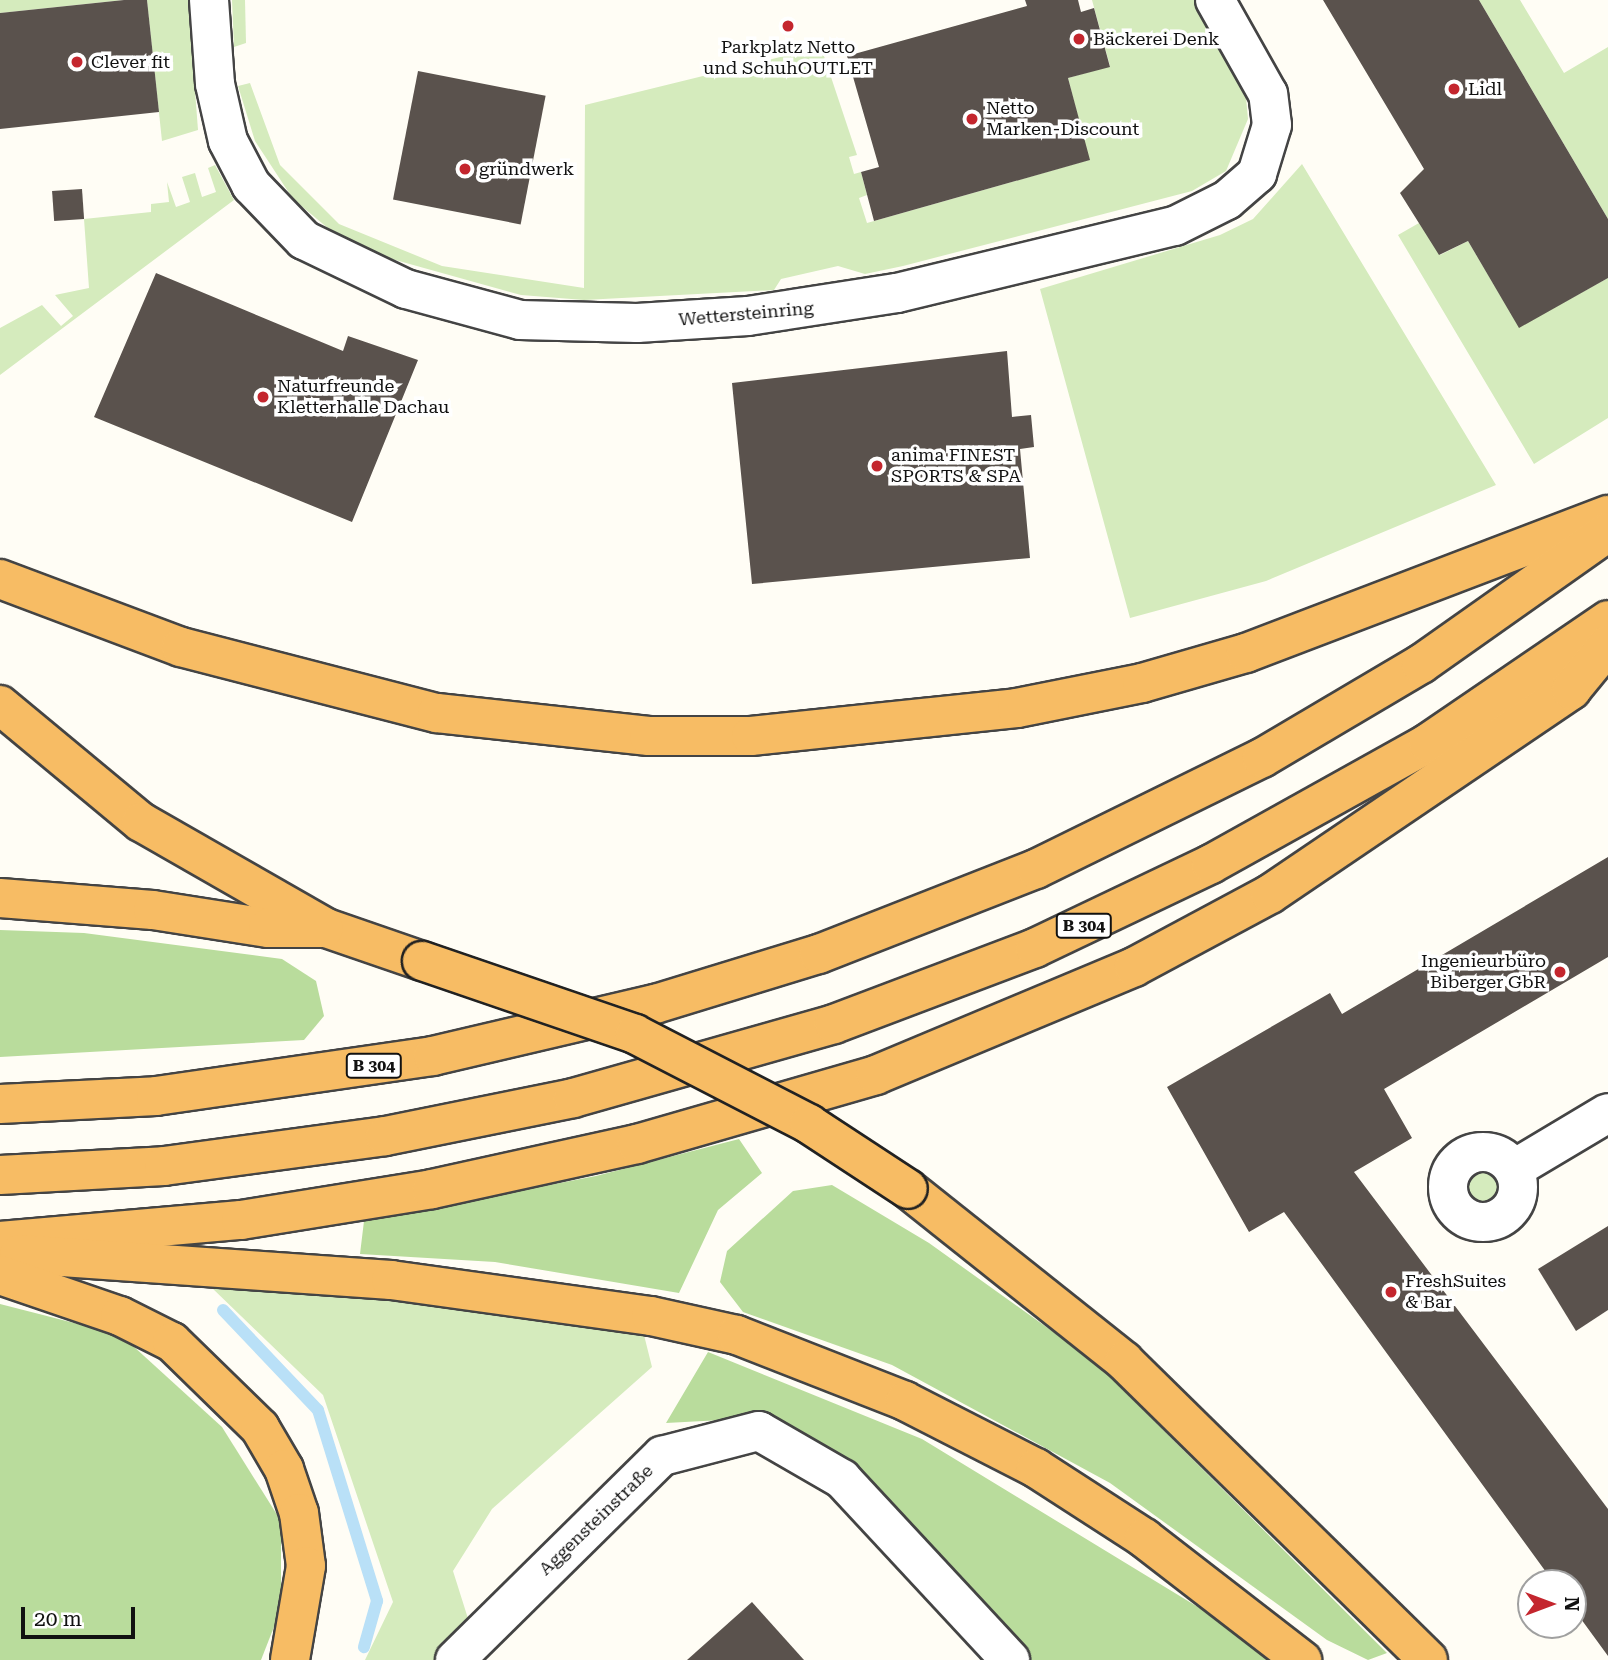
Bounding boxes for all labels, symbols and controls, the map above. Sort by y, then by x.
marker: Parkplatz Netto und SchuhOUTLET [780,18,796,34]
place label: Bäckerei Denk [1093,28,1219,50]
marker: Bäckerei Denk [1071,31,1087,47]
place label: Parkplatz Netto und SchuhOUTLET [703,37,873,80]
place label: Clever fit [91,51,170,73]
marker: Clever fit [69,54,85,70]
place label: Lidl [1468,78,1502,100]
marker: Lidl [1446,81,1462,97]
place label: Netto Marken-Discount [986,98,1139,140]
marker: Netto Marken-Discount [964,111,980,127]
place label: gründwerk [479,158,574,180]
marker: gründwerk [457,161,473,177]
street label: Wettersteinring [678,297,814,331]
place label: Naturfreunde Kletterhalle Dachau [277,376,449,418]
marker: Naturfreunde Kletterhalle Dachau [255,389,271,405]
place label: anima FINEST SPORTS & SPA [891,445,1021,488]
marker: anima FINEST SPORTS & SPA [869,458,885,474]
road number: B 304 [1054,914,1114,938]
place label: Ingenieurbüro Biberger GbR [1421,951,1546,993]
marker: Ingenieurbüro Biberger GbR [1552,964,1568,980]
road number: B 304 [344,1054,404,1078]
place label: FreshSuites & Bar [1405,1271,1506,1314]
marker: FreshSuites & Bar [1383,1284,1399,1300]
street label: Aggensteinstraße [535,1460,657,1580]
north arrow [1517,1569,1587,1639]
scale bar [24,1594,138,1638]
text: N [1560,1597,1583,1611]
text: 20 m [34,1607,82,1631]

